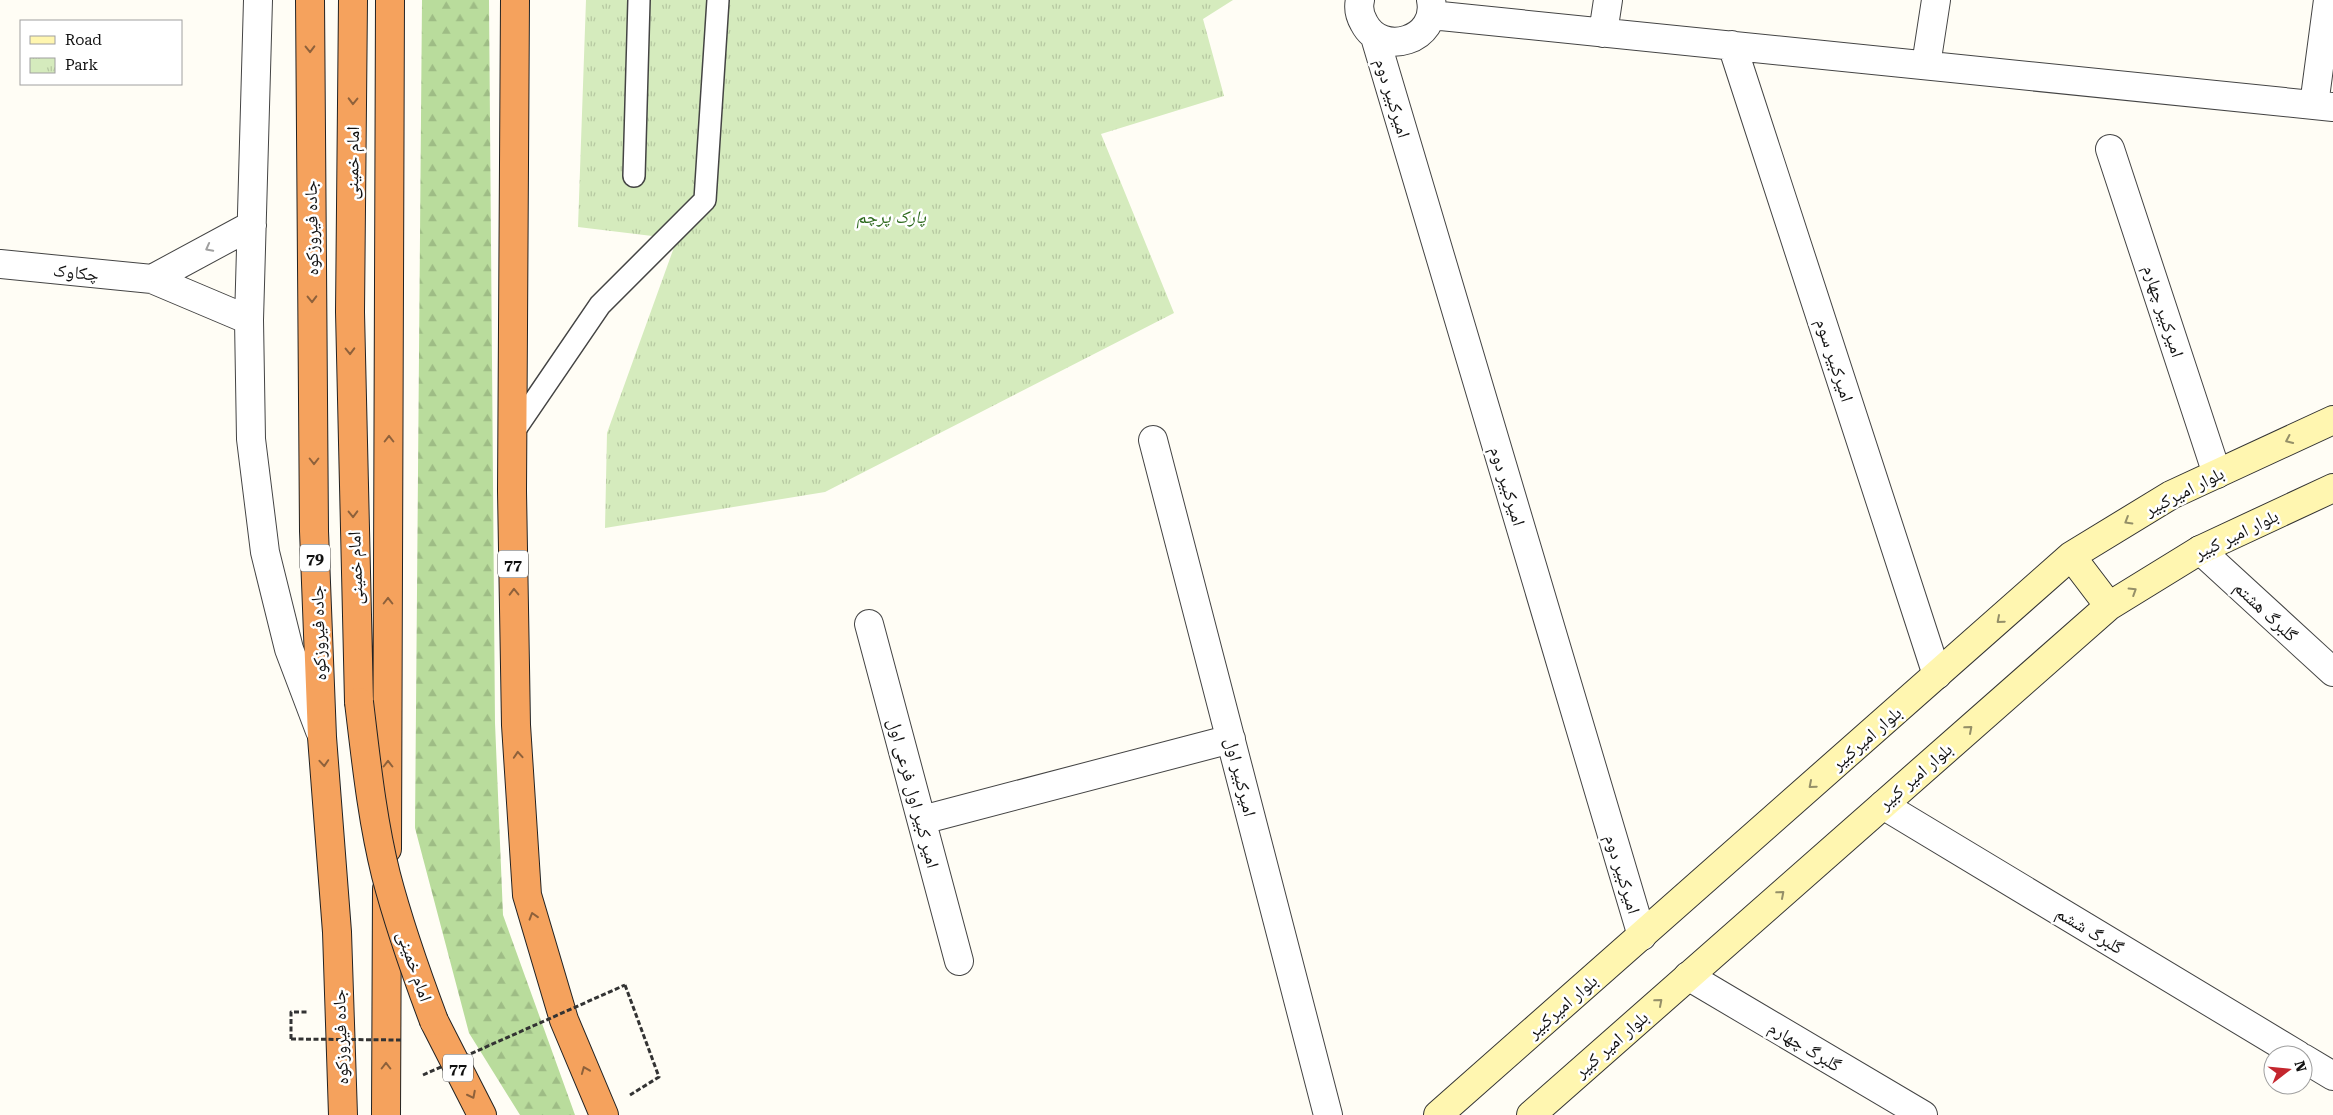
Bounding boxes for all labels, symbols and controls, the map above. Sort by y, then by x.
legend [20,20,182,85]
text: Road [65,31,102,49]
one-way arrow [304,45,315,53]
text: Park [65,56,99,74]
street label: امیرکبیر دوم [1369,56,1415,141]
one-way arrow [348,98,358,105]
street label: امام خمینی [341,126,365,200]
street label: جاده فیروزکوه [300,180,323,276]
park label: پارک پرچم [856,206,927,229]
one-way arrow [206,242,215,252]
street label: چکاوک [52,259,100,286]
street label: امیرکبیر چهارم [2137,262,2189,360]
one-way arrow [307,295,317,303]
street label: امیرکبیر سوم [1810,316,1858,405]
one-way arrow [345,348,355,355]
one-way arrow [2285,434,2294,445]
one-way arrow [384,435,394,442]
street label: امیرکبیر دوم [1484,444,1530,529]
one-way arrow [309,458,319,465]
street label: بلوار امیرکبیر [2140,462,2228,521]
street label: بلوار امیر کبیر [2190,505,2282,564]
one-way arrow [348,510,358,518]
one-way arrow [2125,515,2134,525]
street label: امام خمینی [343,531,369,605]
road number: 79 [300,544,330,572]
road number: 77 [498,550,528,578]
street label: گلبرگ هشتم [2229,576,2302,647]
street label: جاده فیروزکوه [306,585,330,681]
one-way arrow [2128,587,2137,597]
one-way arrow [509,588,519,596]
one-way arrow [383,597,393,605]
one-way arrow [1996,614,2005,623]
street label: بلوار امیرکبیر [1826,702,1906,775]
street label: امیر کبیر اول فرعی اول [883,716,944,870]
one-way arrow [1963,726,1972,735]
street label: امیرکبیر اول [1220,735,1261,819]
street label: بلوار امیر کبیر [1873,738,1957,815]
one-way arrow [513,751,524,759]
one-way arrow [318,760,329,768]
one-way arrow [382,760,393,768]
one-way arrow [1809,779,1818,788]
street label: امیرکبیر دوم [1599,832,1645,917]
one-way arrow [1776,891,1785,900]
street label: گلبرگ ششم [2051,902,2128,960]
one-way arrow [529,913,539,921]
street label: امام خمینی [391,928,437,1005]
street label: بلوار امیرکبیر [1522,970,1602,1043]
street label: جاده فیروزکوه [328,989,352,1085]
one-way arrow [1654,998,1663,1007]
street label: بلوار امیر کبیر [1569,1006,1653,1083]
street label: گلبرگ چهارم [1764,1016,1845,1078]
north arrow [2263,1045,2313,1095]
road number: 77 [443,1054,473,1082]
text: N [2291,1059,2310,1074]
one-way arrow [381,1062,391,1070]
one-way arrow [581,1066,591,1075]
one-way arrow [466,1090,476,1099]

